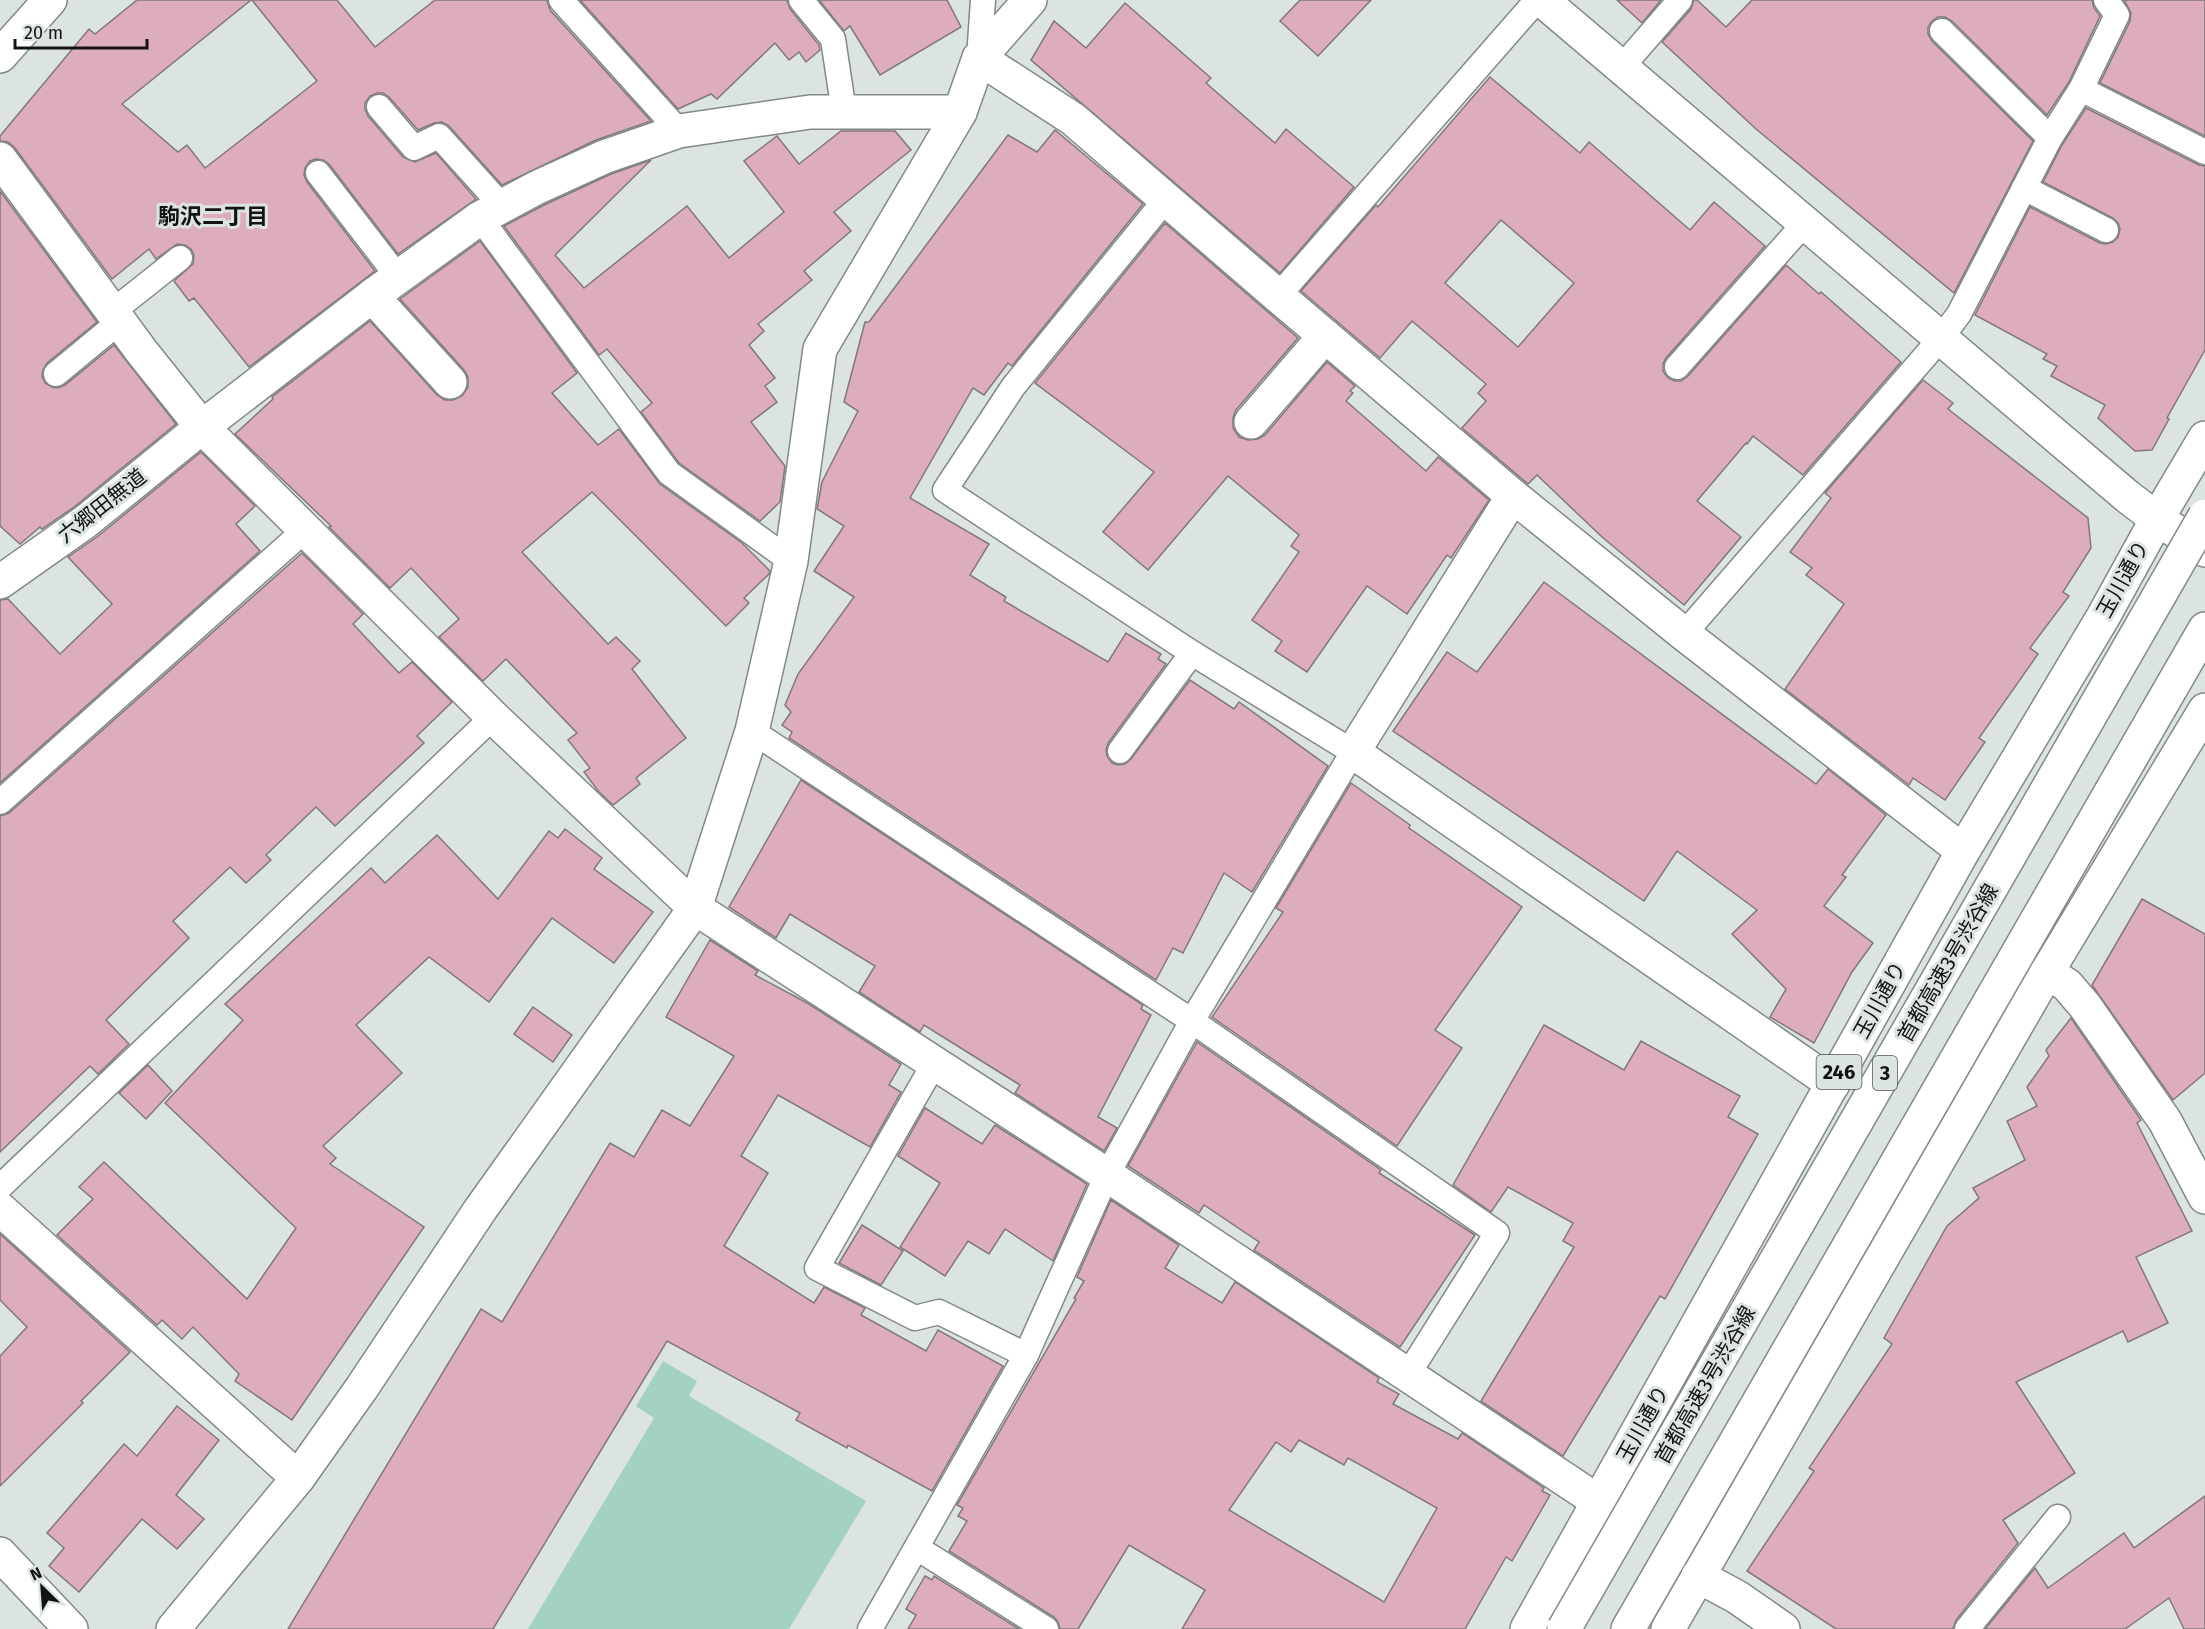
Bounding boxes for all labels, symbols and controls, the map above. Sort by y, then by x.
scale bar [15,12,147,50]
text: 20 m [24,22,63,44]
district label: 駒沢二丁目 [158,203,268,230]
street label: 六郷田無道 [53,463,151,549]
street label: 玉川通り [2091,536,2155,622]
street label: 首都高速3号渋谷線 [1892,879,2004,1047]
street label: 玉川通り [1848,957,1912,1043]
road number: 246 [1816,1055,1862,1089]
road number: 3 [1873,1056,1897,1090]
street label: 首都高速3号渋谷線 [1649,1301,1761,1469]
street label: 玉川通り [1611,1381,1675,1467]
north arrow [12,1557,72,1617]
text: N [27,1563,45,1585]

